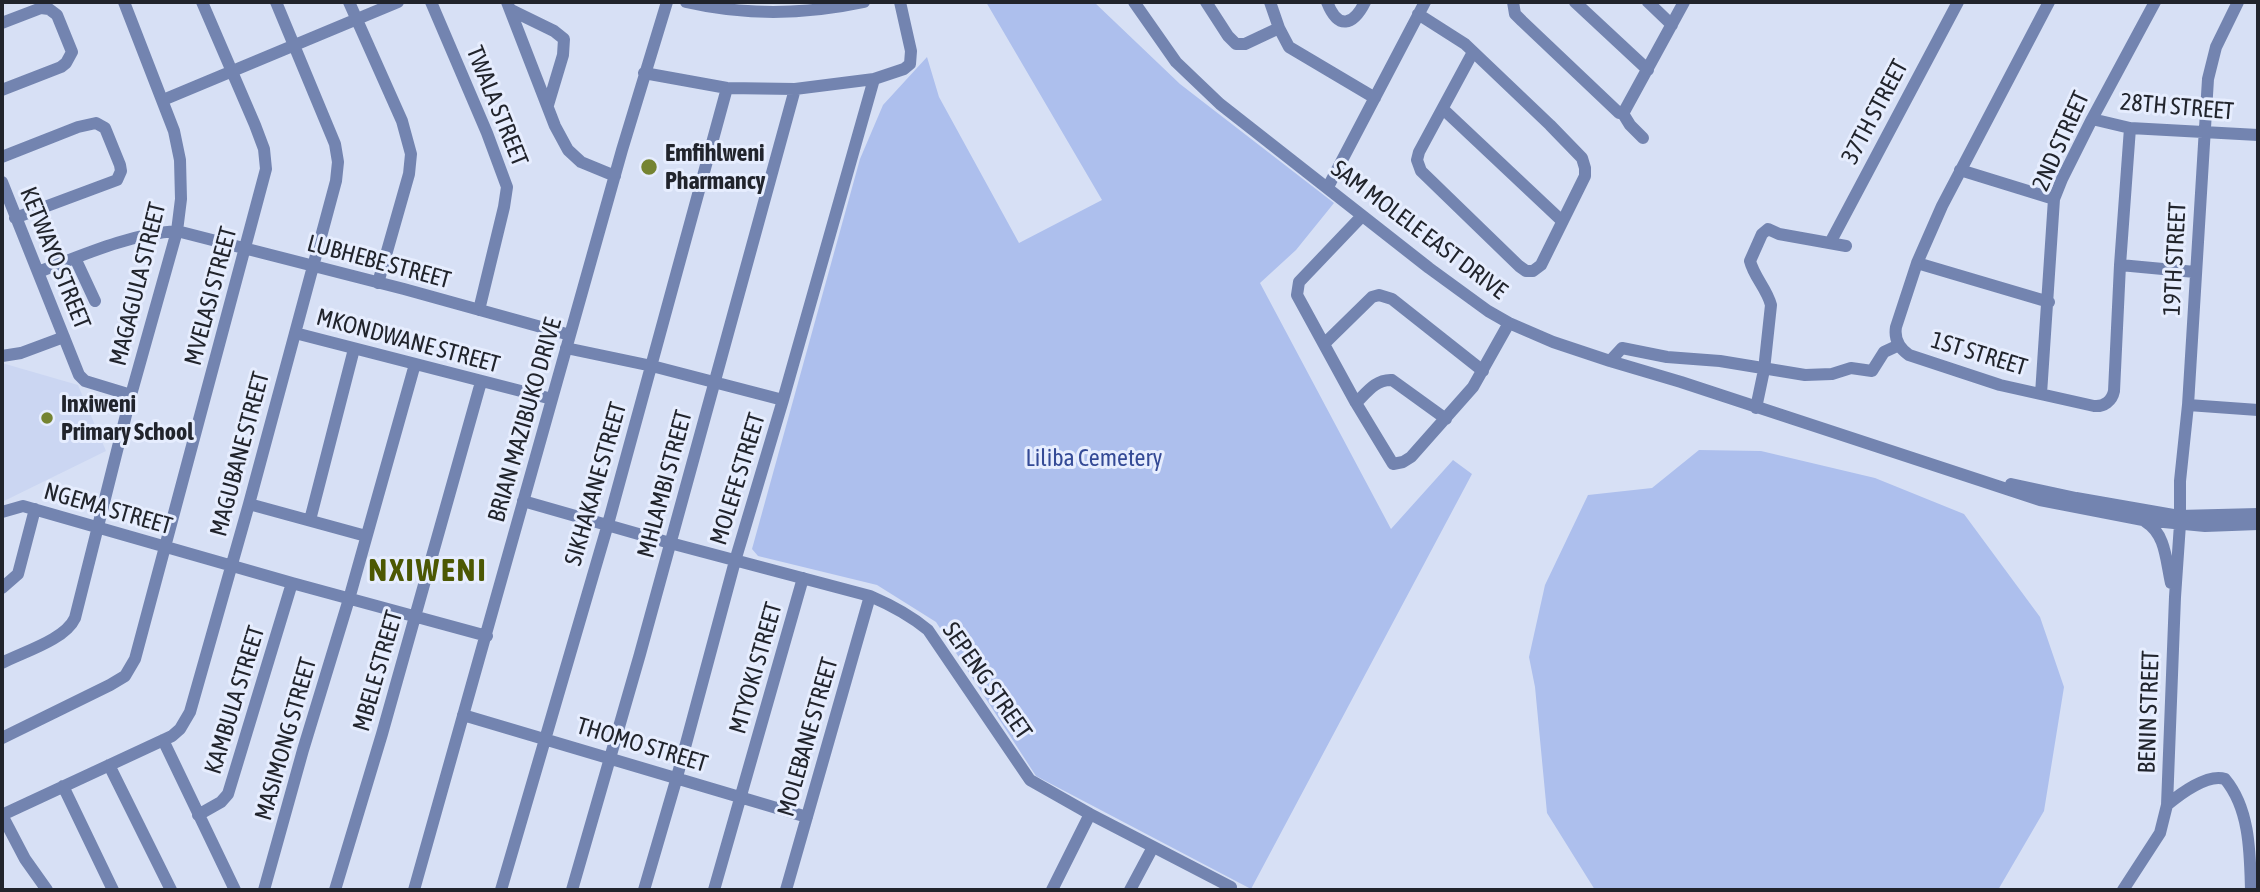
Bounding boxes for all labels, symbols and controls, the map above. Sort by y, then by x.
street label: TWALA STREET [460,42,534,170]
street label: 37TH STREET [1836,55,1914,169]
street label: 2ND STREET [2026,87,2096,195]
street label: 28TH STREET [2119,88,2235,126]
place label: Emfihlweni Pharmancy [665,139,765,195]
street label: SAM MOLELE EAST DRIVE [1325,154,1513,306]
marker: Emfihlweni Pharmancy [639,157,659,177]
street label: KETWAYO STREET [13,183,97,333]
street label: MAGAGULA STREET [104,199,172,369]
street label: 19TH STREET [2158,201,2192,317]
street label: MVELASI STREET [179,224,243,368]
street label: LUBHEBE STREET [304,229,454,295]
street label: MKONDWANE STREET [313,303,503,379]
street label: BRIAN MAZIBUKO DRIVE [482,315,568,525]
street label: 1ST STREET [1928,326,2030,382]
street label: MAGUBANE STREET [204,369,276,539]
place label: Inxiweni Primary School [61,390,194,446]
street label: SIKHAKANE STREET [559,399,633,569]
street label: MHLAMBI STREET [631,407,699,561]
marker: Inxiweni Primary School [39,410,55,426]
street label: MOLEFE STREET [704,410,772,548]
park label: Liliba Cemetery [1026,444,1162,472]
street label: NGEMA STREET [41,477,175,541]
district label: NXIWENI [369,552,487,590]
street label: MTYOKI STREET [724,599,788,737]
street label: MBELE STREET [347,607,409,735]
street label: SEPENG STREET [936,617,1038,745]
street label: KAMBULA STREET [199,623,271,777]
street label: BENIN STREET [2132,650,2166,774]
street label: MASIMONG STREET [249,654,323,824]
street label: MOLEBANE STREET [772,654,844,820]
street label: THOMO STREET [573,711,711,779]

